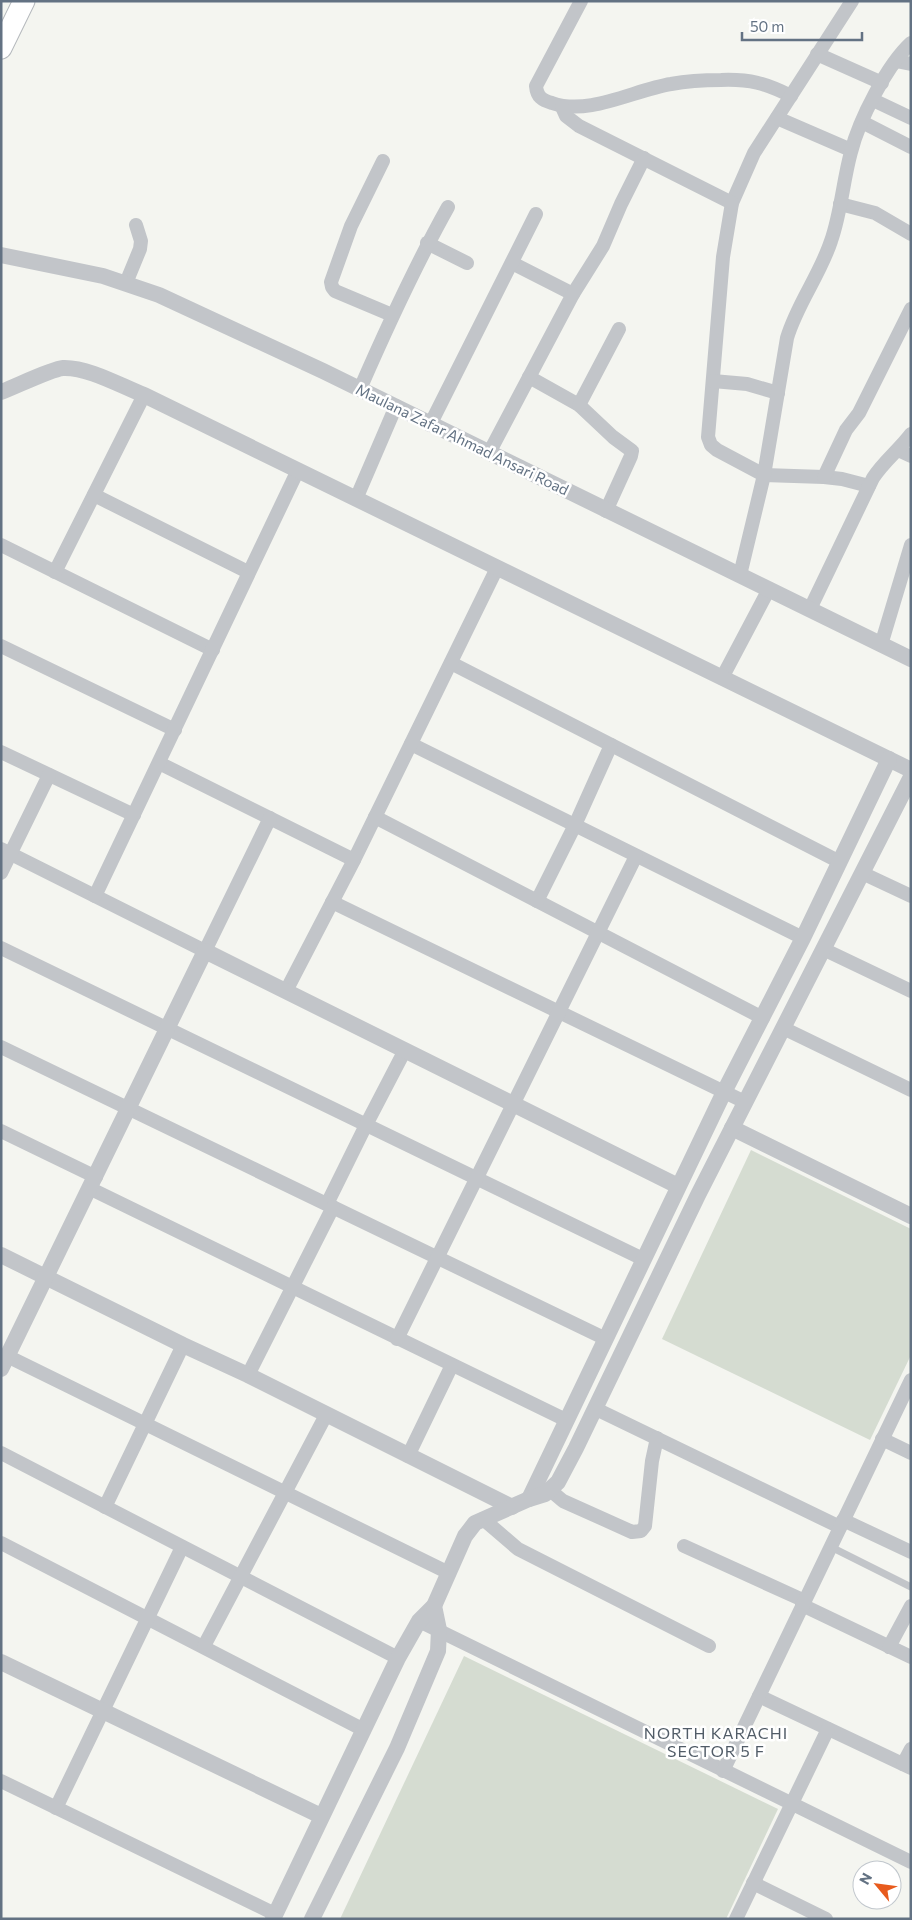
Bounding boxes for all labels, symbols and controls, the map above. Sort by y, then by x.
scale bar [742,10,862,42]
text: 50 m [750,17,784,35]
street label: Maulana Zafar Ahmad Ansari Road [353,380,572,499]
district label: NORTH KARACHI SECTOR 5 F [644,1723,788,1760]
north arrow [852,1860,902,1910]
text: N [855,1870,875,1887]

